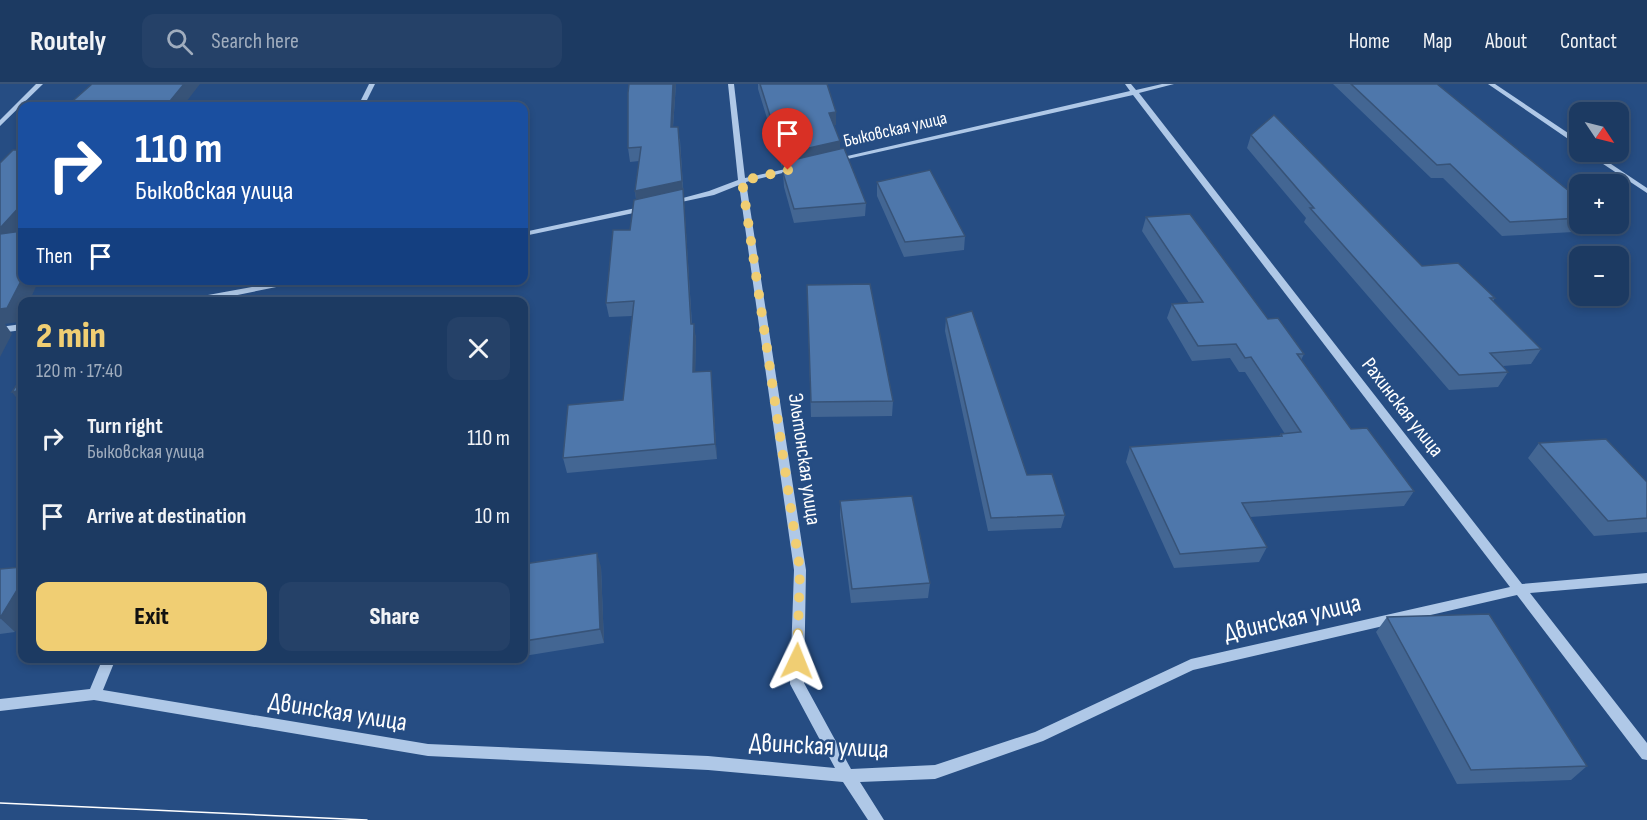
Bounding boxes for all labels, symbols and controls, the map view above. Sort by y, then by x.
search box [142,14,562,68]
text: Routely [30,25,106,58]
icon: search [163,25,196,58]
text: Search here [211,28,299,55]
text: Home [1349,29,1390,54]
text: Map [1423,29,1452,54]
text: About [1485,29,1527,54]
text: Contact [1560,29,1617,54]
north arrow [1569,102,1629,162]
map controls [1569,102,1629,306]
street label: Быковская улица [841,107,949,152]
pin [762,108,813,170]
icon: arrive [771,117,804,150]
text: 110 m [135,124,222,175]
icon: right [36,126,114,204]
button: + [1569,174,1629,234]
text: Быковская улица [135,175,293,207]
icon: arrive [84,240,117,273]
text: Then [36,243,72,270]
button: − [1569,246,1629,306]
text: 2 min [36,315,106,358]
button: close [447,317,510,380]
street label: Рахинская улица [1356,353,1449,462]
text: 120 m · 17:40 [36,359,123,383]
street label: Эльтонская улица [783,391,826,527]
text: Turn right [87,413,163,440]
icon: right [36,422,69,455]
text: 110 m [467,425,510,452]
text: Быковская улица [87,440,204,464]
icon: arrive [36,500,69,533]
text: Arrive at destination [87,503,246,530]
text: 10 m [475,503,510,530]
button: Exit [36,582,267,651]
button: Share [279,582,510,651]
street label: Двинская улица [1221,588,1364,649]
position arrow [765,629,829,693]
street label: Двинская улица [266,686,409,739]
street label: Двинская улица [748,727,890,766]

